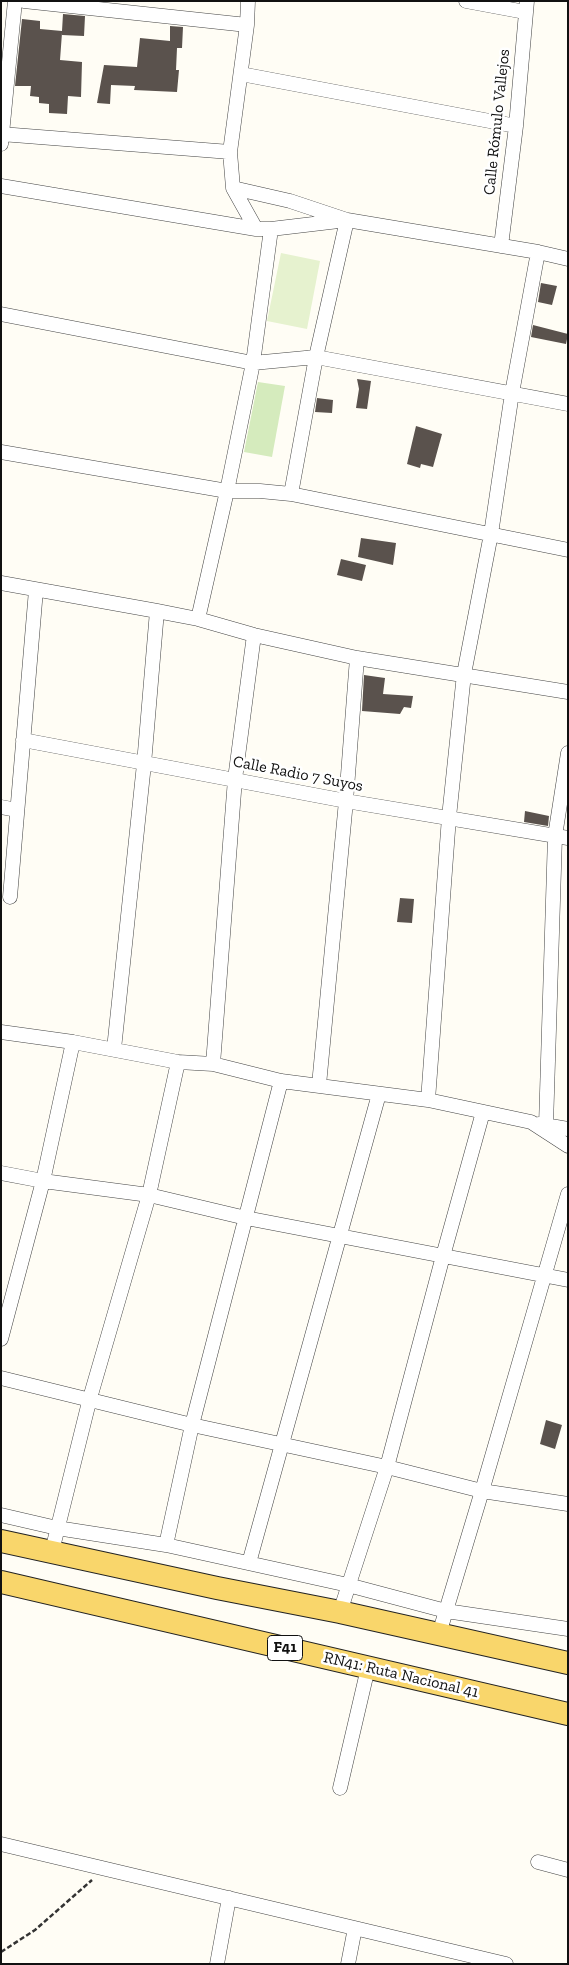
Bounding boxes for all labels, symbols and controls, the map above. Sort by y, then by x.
street label: Calle Rómulo Vallejos [480,48,514,196]
street label: Calle Radio 7 Suyos [231,752,365,796]
road number: F41 [268,1636,302,1660]
street label: RN41: Ruta Nacional 41 [322,1648,480,1702]

